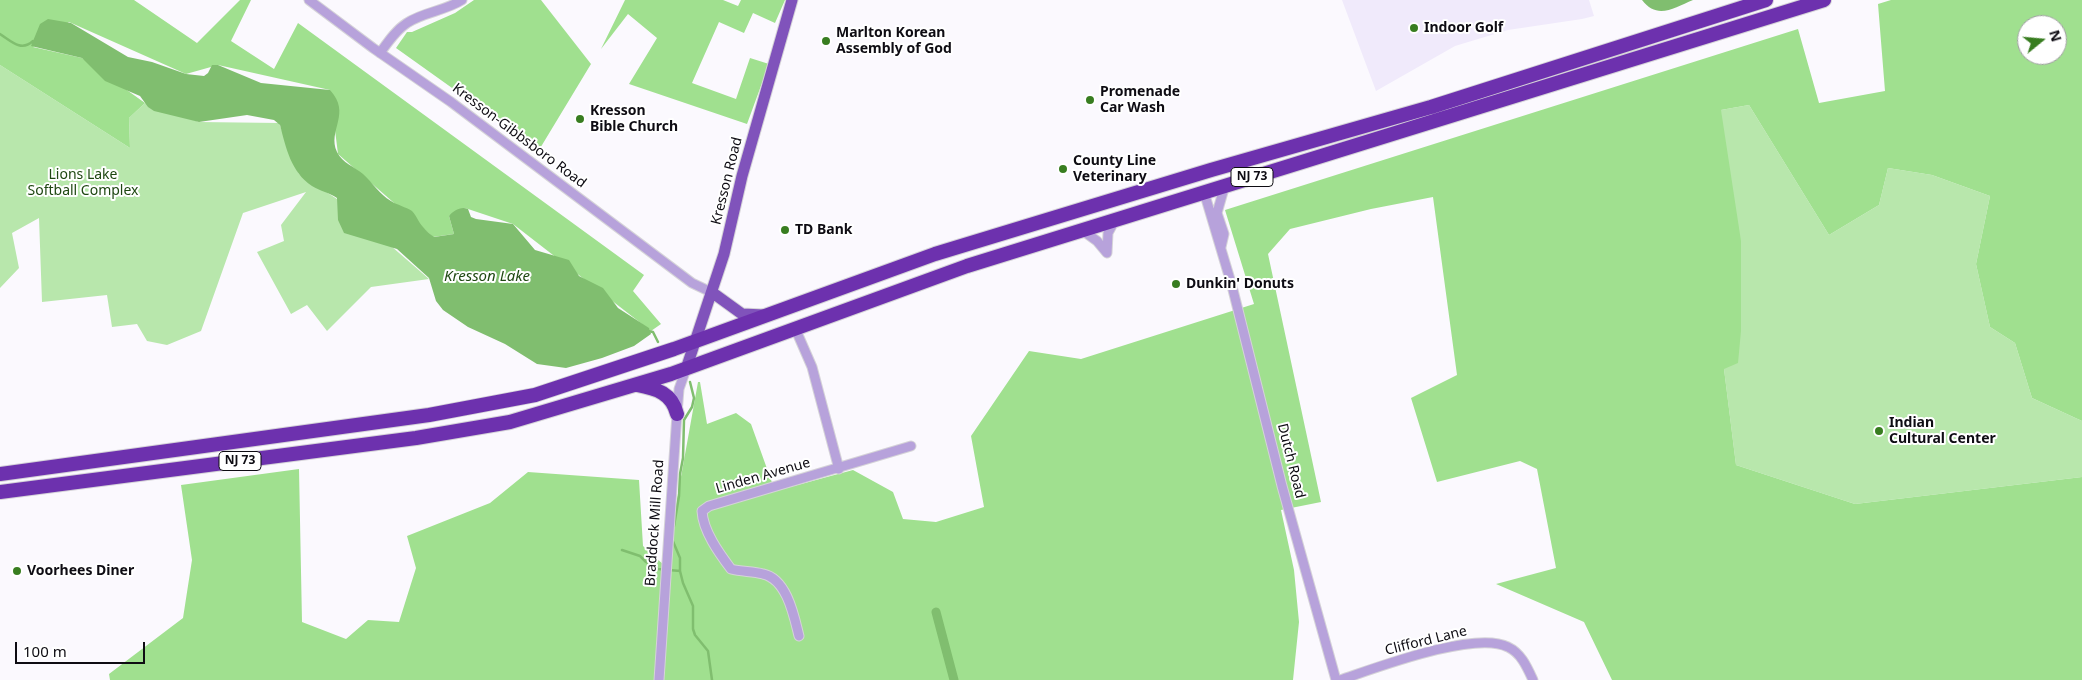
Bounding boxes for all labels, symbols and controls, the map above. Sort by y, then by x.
north arrow [2017,15,2067,65]
place label: Indoor Golf [1424,20,1503,36]
marker: Indoor Golf [1408,22,1420,34]
place label: Marlton Korean Assembly of God [836,25,952,58]
text: N [2045,28,2067,44]
marker: Marlton Korean Assembly of God [820,35,832,47]
street label: Kresson-Gibbsboro Road [449,80,589,192]
place label: Promenade Car Wash [1100,84,1180,116]
marker: Promenade Car Wash [1084,94,1096,106]
place label: Kresson Bible Church [590,103,678,136]
marker: Kresson Bible Church [574,113,586,125]
street label: Kresson Road [708,135,746,227]
place label: County Line Veterinary [1073,153,1156,186]
marker: County Line Veterinary [1057,163,1069,175]
park label: Lions Lake Softball Complex [27,167,139,200]
road number: NJ 73 [1231,168,1273,186]
place label: TD Bank [795,222,852,238]
marker: TD Bank [779,224,791,236]
water label: Kresson Lake [444,268,530,286]
place label: Dunkin' Donuts [1186,276,1294,292]
marker: Dunkin' Donuts [1170,278,1182,290]
place label: Indian Cultural Center [1889,415,1996,448]
street label: Dutch Road [1274,422,1308,500]
marker: Indian Cultural Center [1873,425,1885,437]
road number: NJ 73 [219,452,261,471]
street label: Linden Avenue [714,454,812,498]
street label: Braddock Mill Road [642,459,668,587]
place label: Voorhees Diner [27,563,134,579]
marker: Voorhees Diner [11,565,23,577]
street label: Clifford Lane [1383,623,1469,659]
scale bar [18,632,148,664]
text: 100 m [23,641,67,661]

